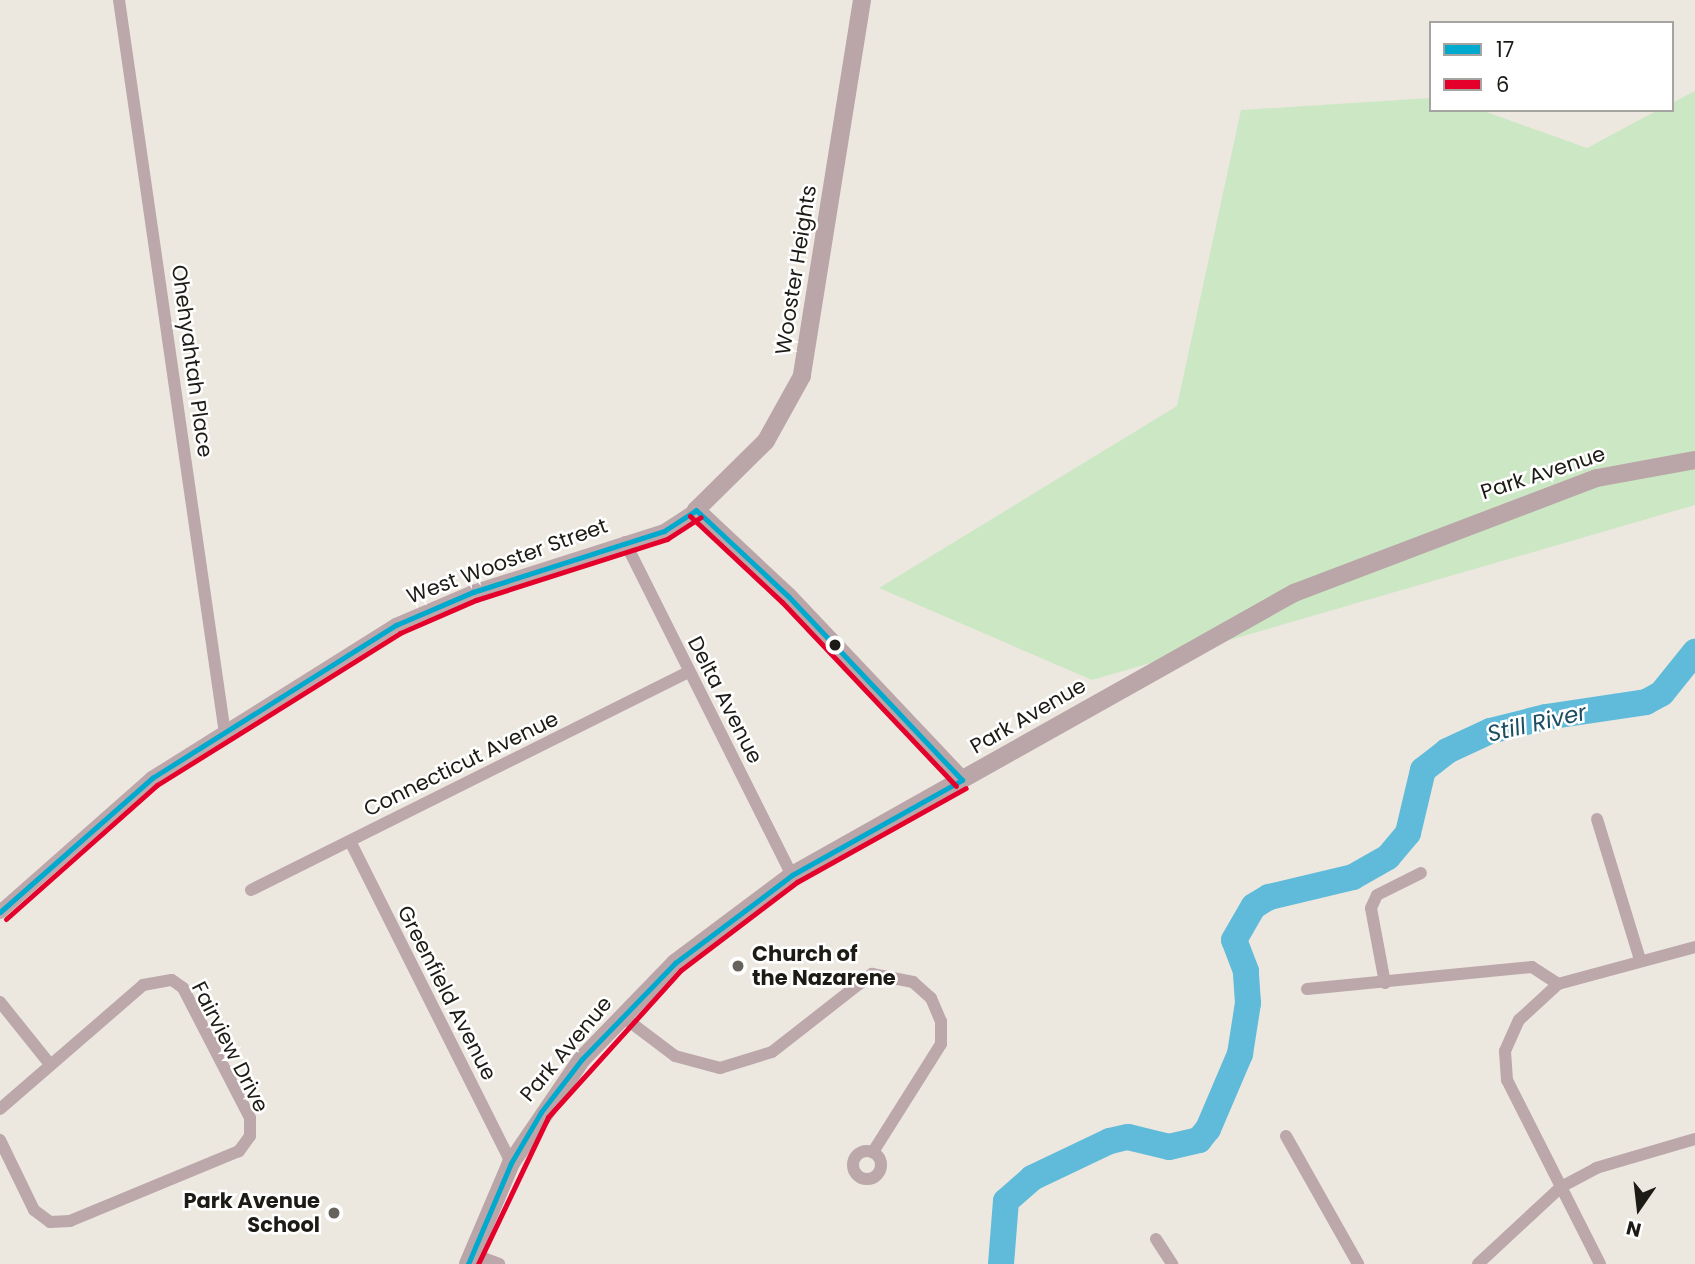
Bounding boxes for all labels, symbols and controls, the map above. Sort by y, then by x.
legend [1429,21,1674,112]
text: 17 [1496,35,1514,64]
text: 6 [1496,70,1509,99]
street label: Wooster Heights [770,183,822,357]
street label: Ohehyahtah Place [166,263,218,459]
street label: Park Avenue [1478,441,1608,505]
street label: West Wooster Street [403,513,611,609]
street label: Delta Avenue [682,632,768,768]
unlabelled marker [828,638,842,652]
street label: Park Avenue [966,673,1090,759]
water label: Still River [1485,698,1589,748]
street label: Connecticut Avenue [360,706,562,822]
street label: Greenfield Avenue [392,901,502,1085]
place label: Church of the Nazarene [752,941,896,991]
marker: Church of the Nazarene [730,958,746,974]
street label: Fairview Drive [186,977,274,1117]
street label: Park Avenue [515,991,617,1107]
north arrow [1604,1173,1674,1243]
place label: Park Avenue School [183,1188,320,1238]
marker: Park Avenue School [326,1205,342,1221]
text: N [1624,1214,1644,1244]

